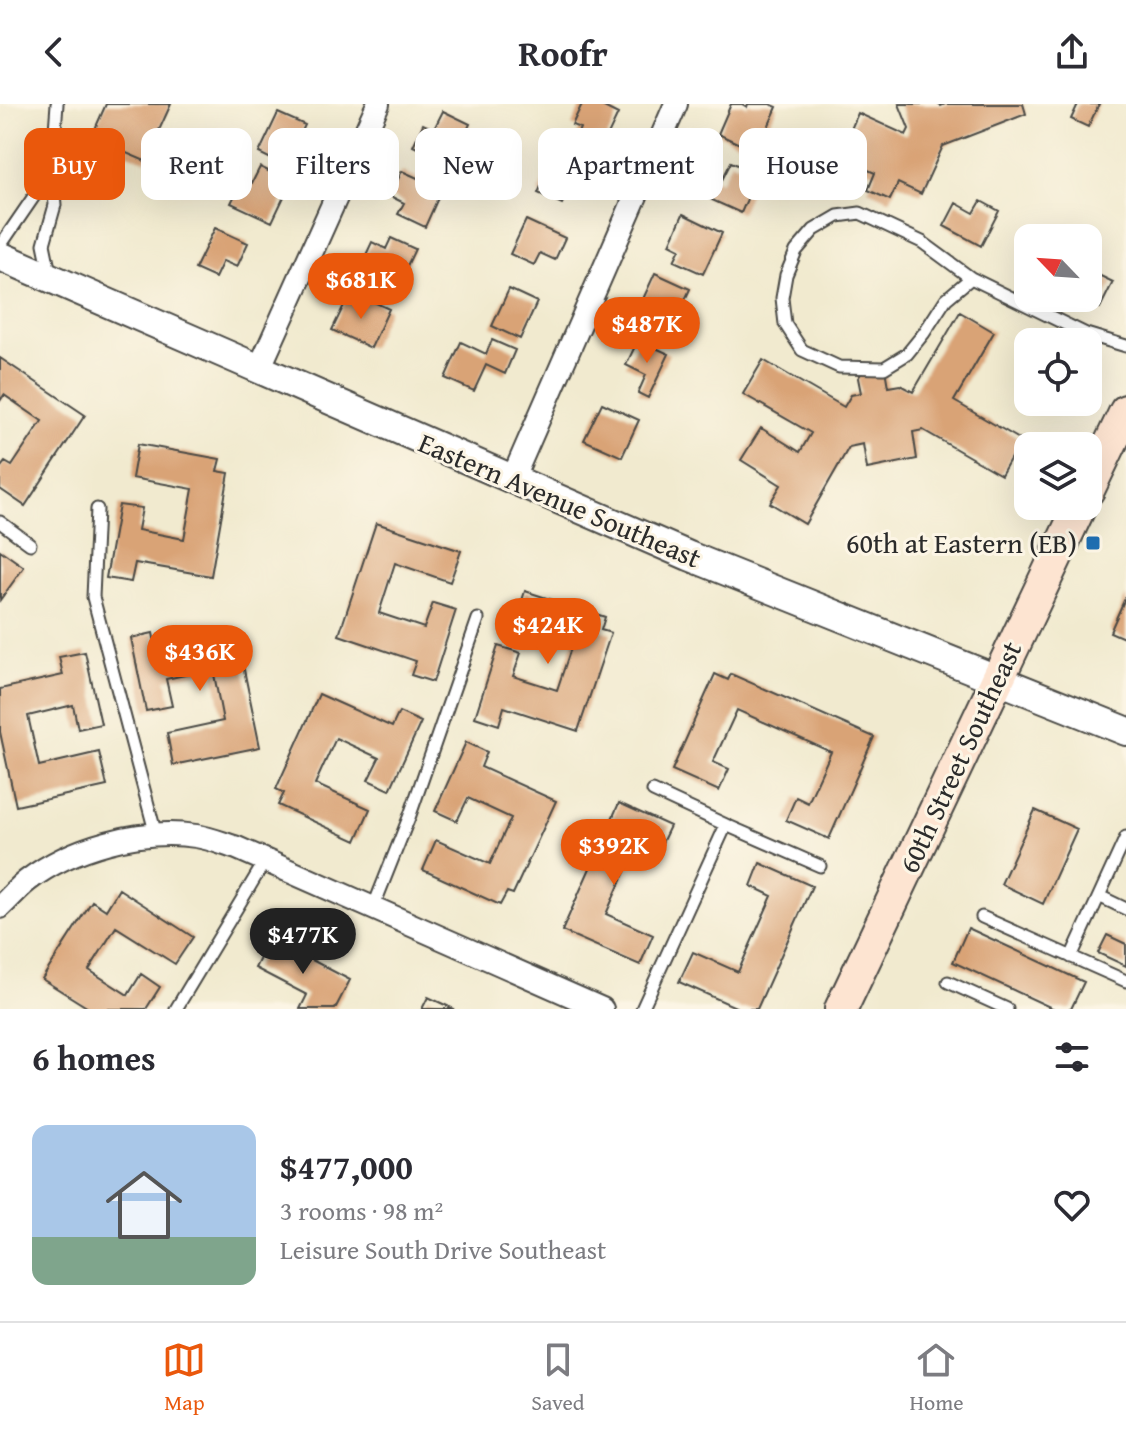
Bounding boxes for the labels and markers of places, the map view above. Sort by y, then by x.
pin: $681K [305,253,417,321]
pin: $487K [591,297,703,365]
place label: 60th at Eastern (EB) [846,522,1077,563]
marker: 60th at Eastern (EB) [1084,534,1102,552]
pin: $424K [492,598,604,666]
pin: $436K [144,625,256,693]
pin: $392K [558,819,670,887]
pin: $477K [247,908,359,976]

